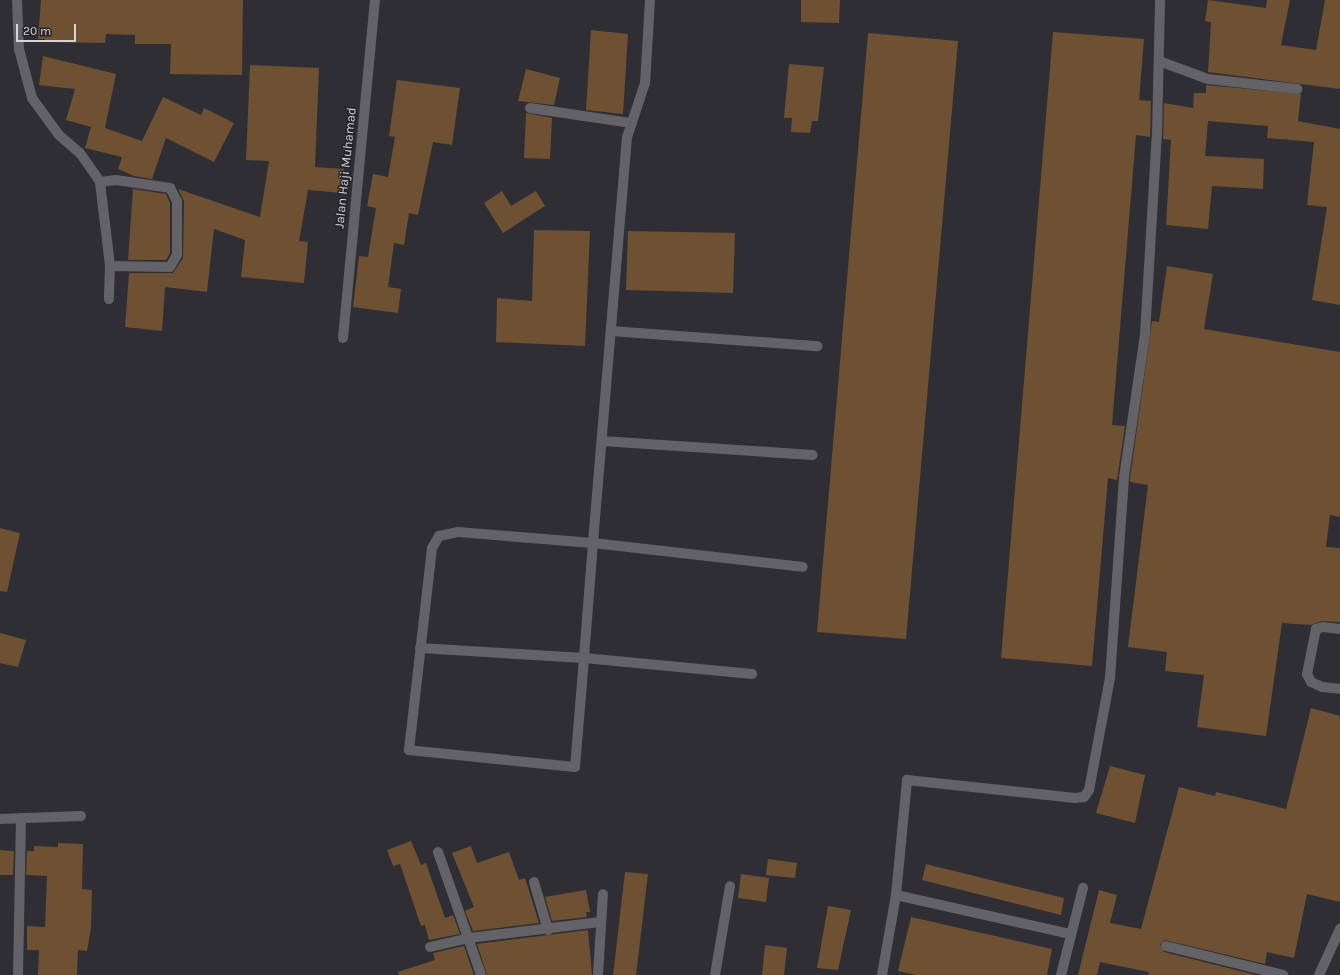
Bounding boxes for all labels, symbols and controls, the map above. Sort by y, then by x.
scale bar [18,16,78,42]
text: 20 m [23,24,51,38]
street label: Jalan Haji Muhamad [332,107,360,229]

